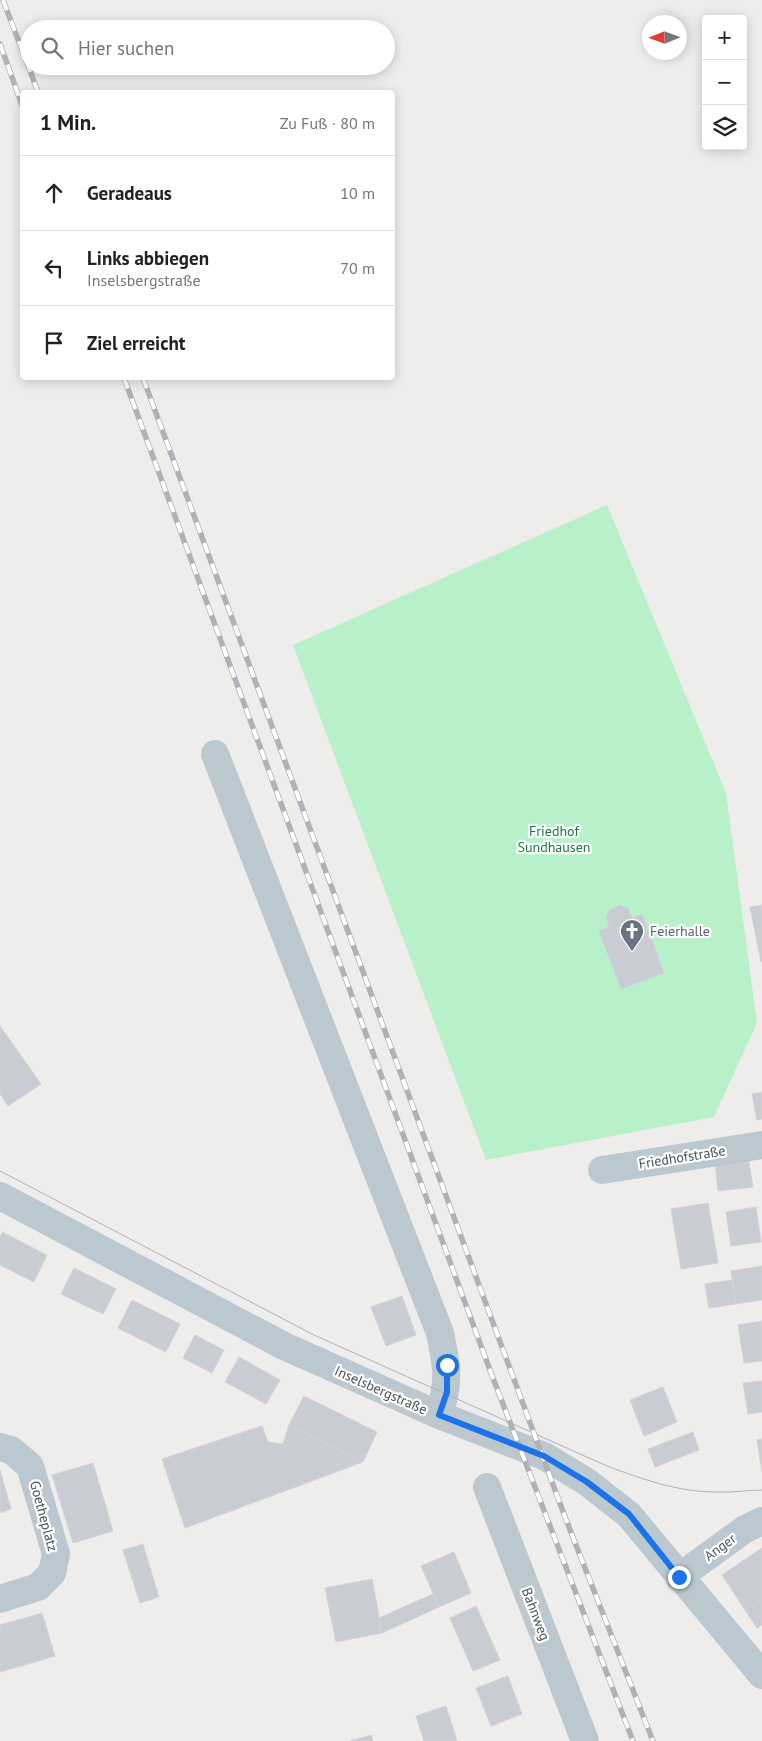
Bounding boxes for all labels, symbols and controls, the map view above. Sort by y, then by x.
north arrow [642,15,687,60]
map controls [702,15,747,150]
button: + [702,15,747,60]
search box [20,20,395,75]
icon: search [38,34,66,62]
text: Hier suchen [78,36,174,60]
button: − [702,60,747,105]
button: layers [702,105,747,150]
text: 1 Min. [40,109,96,136]
text: Zu Fuß · 80 m [280,113,375,133]
icon: ahead [40,179,68,207]
text: Geradeaus [87,181,172,205]
text: 10 m [340,183,375,203]
text: Links abbiegen [87,246,209,270]
icon: left [40,254,68,282]
text: 70 m [340,258,375,278]
text: Inselsbergstraße [87,270,201,290]
icon: arrive [40,329,68,357]
text: Ziel erreicht [87,331,185,355]
park label: Friedhof Sundhausen [518,822,590,856]
church icon: Feierhalle [619,918,645,952]
place label: Feierhalle [650,922,710,940]
street label: Friedhofstraße [637,1141,727,1173]
route start [436,1354,459,1377]
street label: Inselsbergstraße [332,1362,430,1418]
street label: Goetheplatz [26,1479,62,1553]
street label: Anger [700,1529,740,1565]
route end [668,1566,691,1589]
street label: Bahnweg [518,1585,554,1643]

